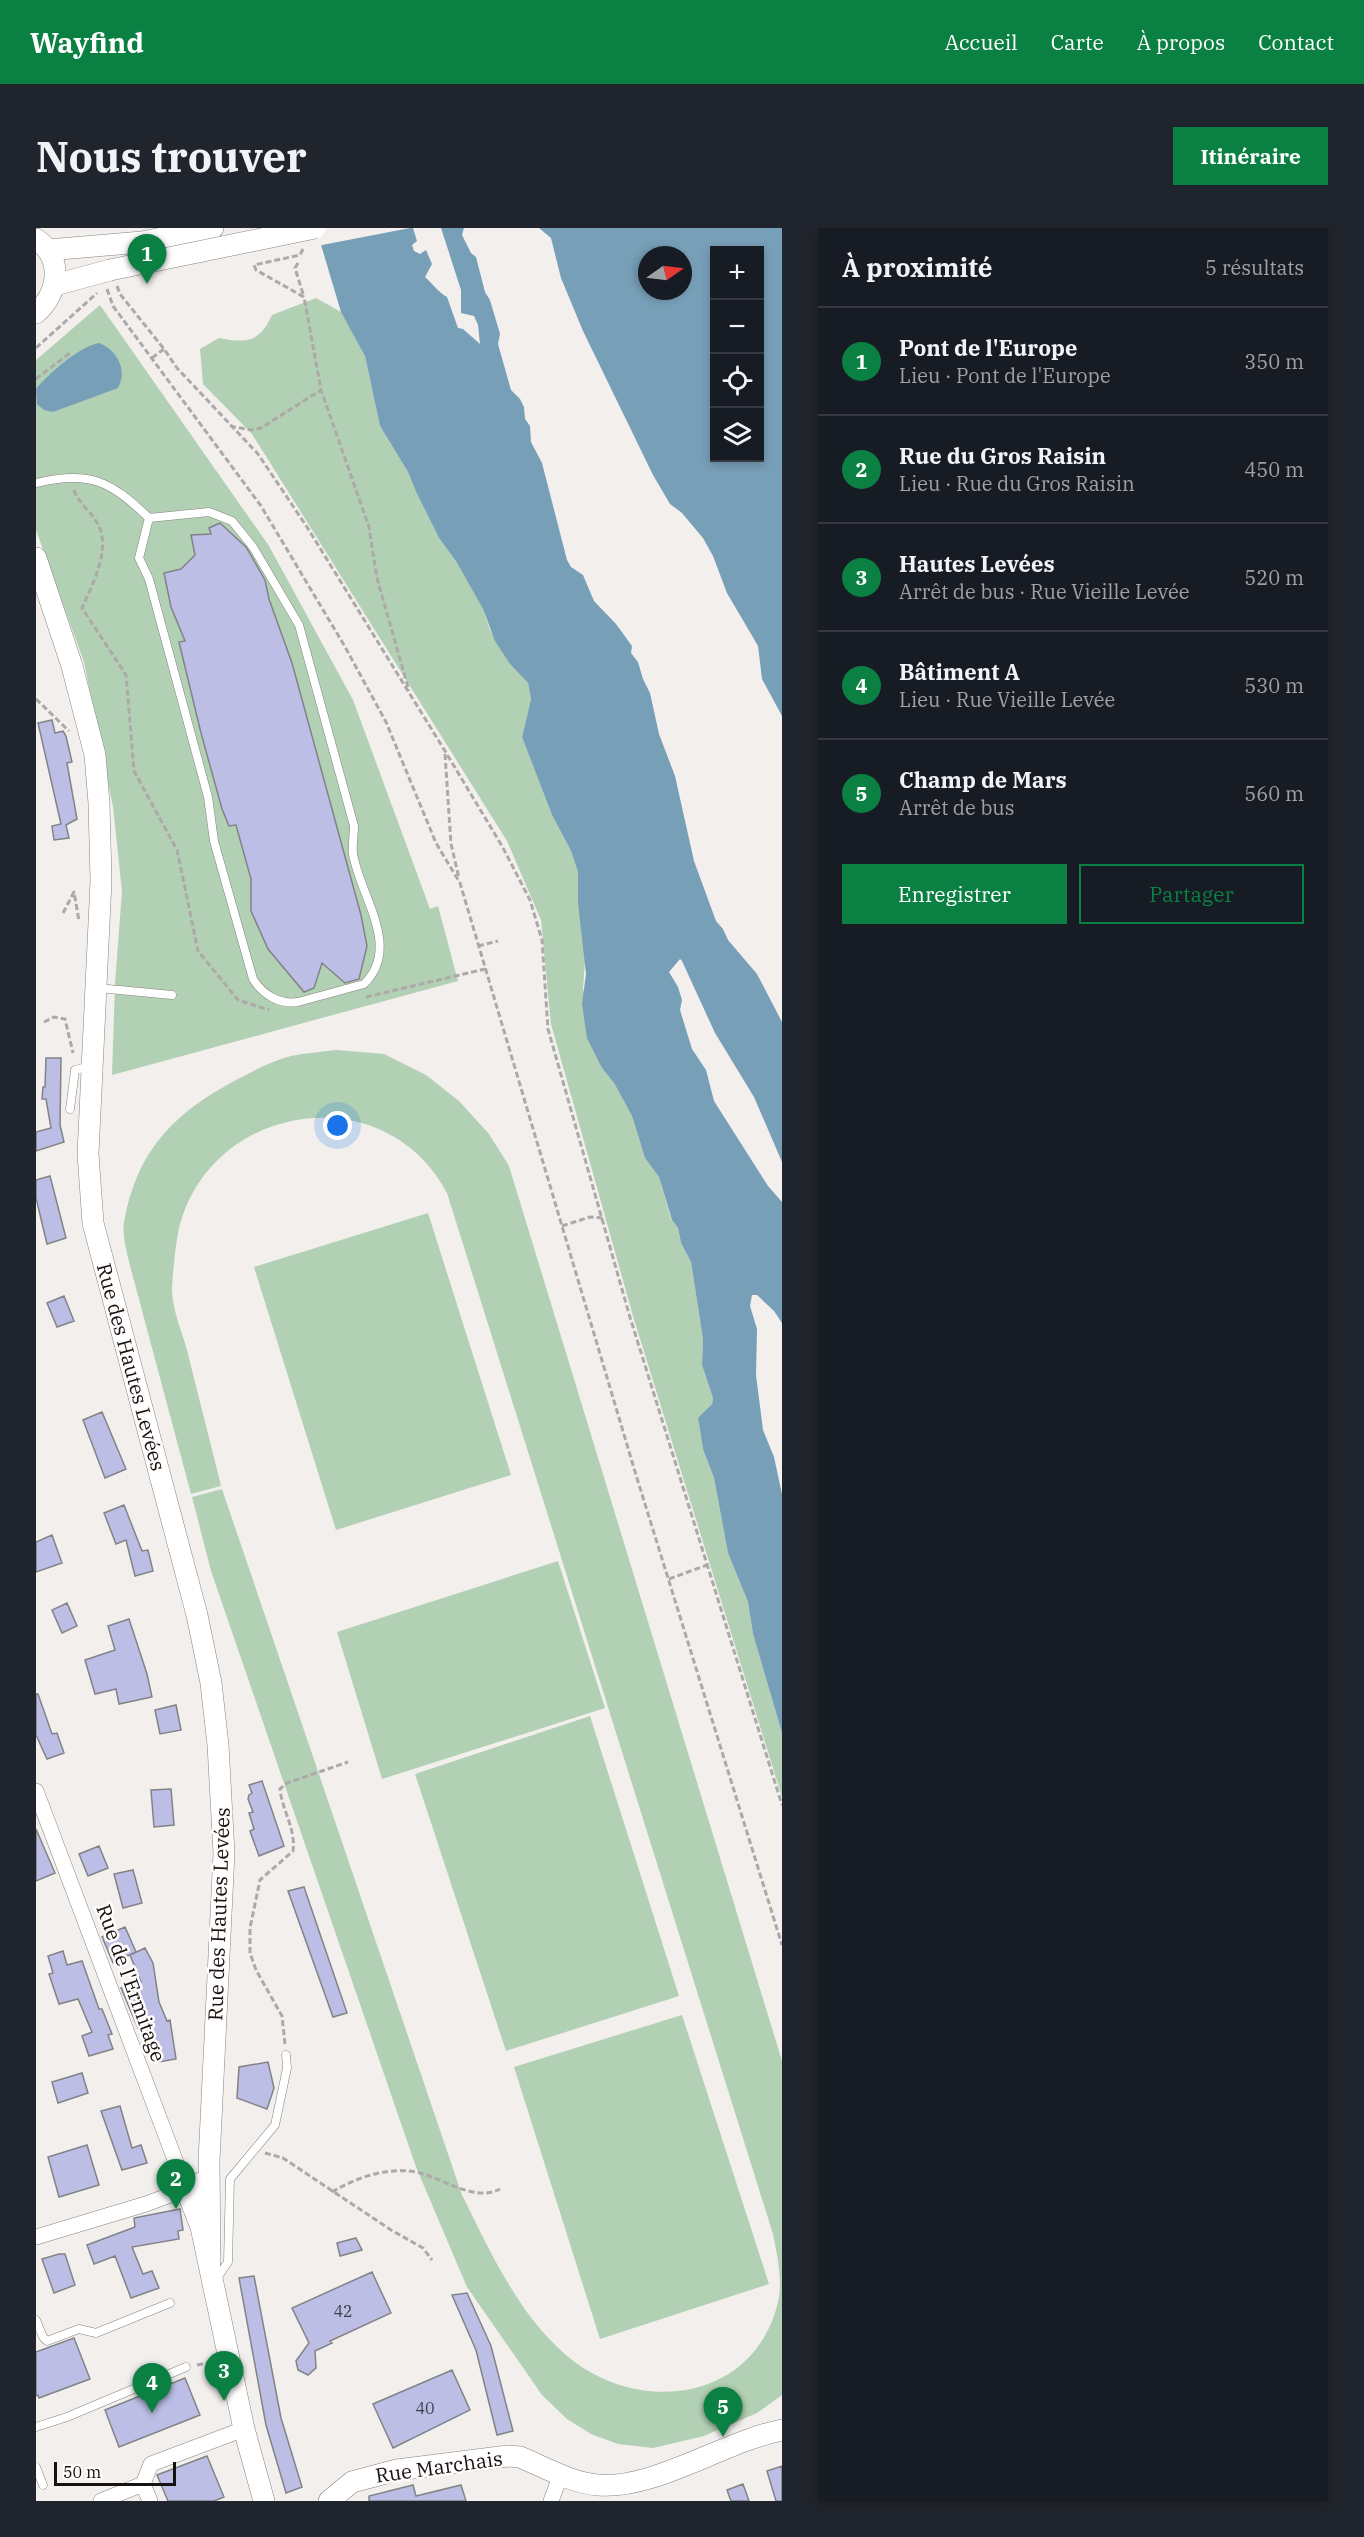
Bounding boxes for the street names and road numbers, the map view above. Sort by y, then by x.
street label: Rue des Hautes Levées [91,1260,172,1474]
street label: Rue des Hautes Levées [201,1807,236,2021]
street label: Rue de l'Ermitage [90,1900,173,2065]
street label: Rue Marchais [374,2444,504,2489]

